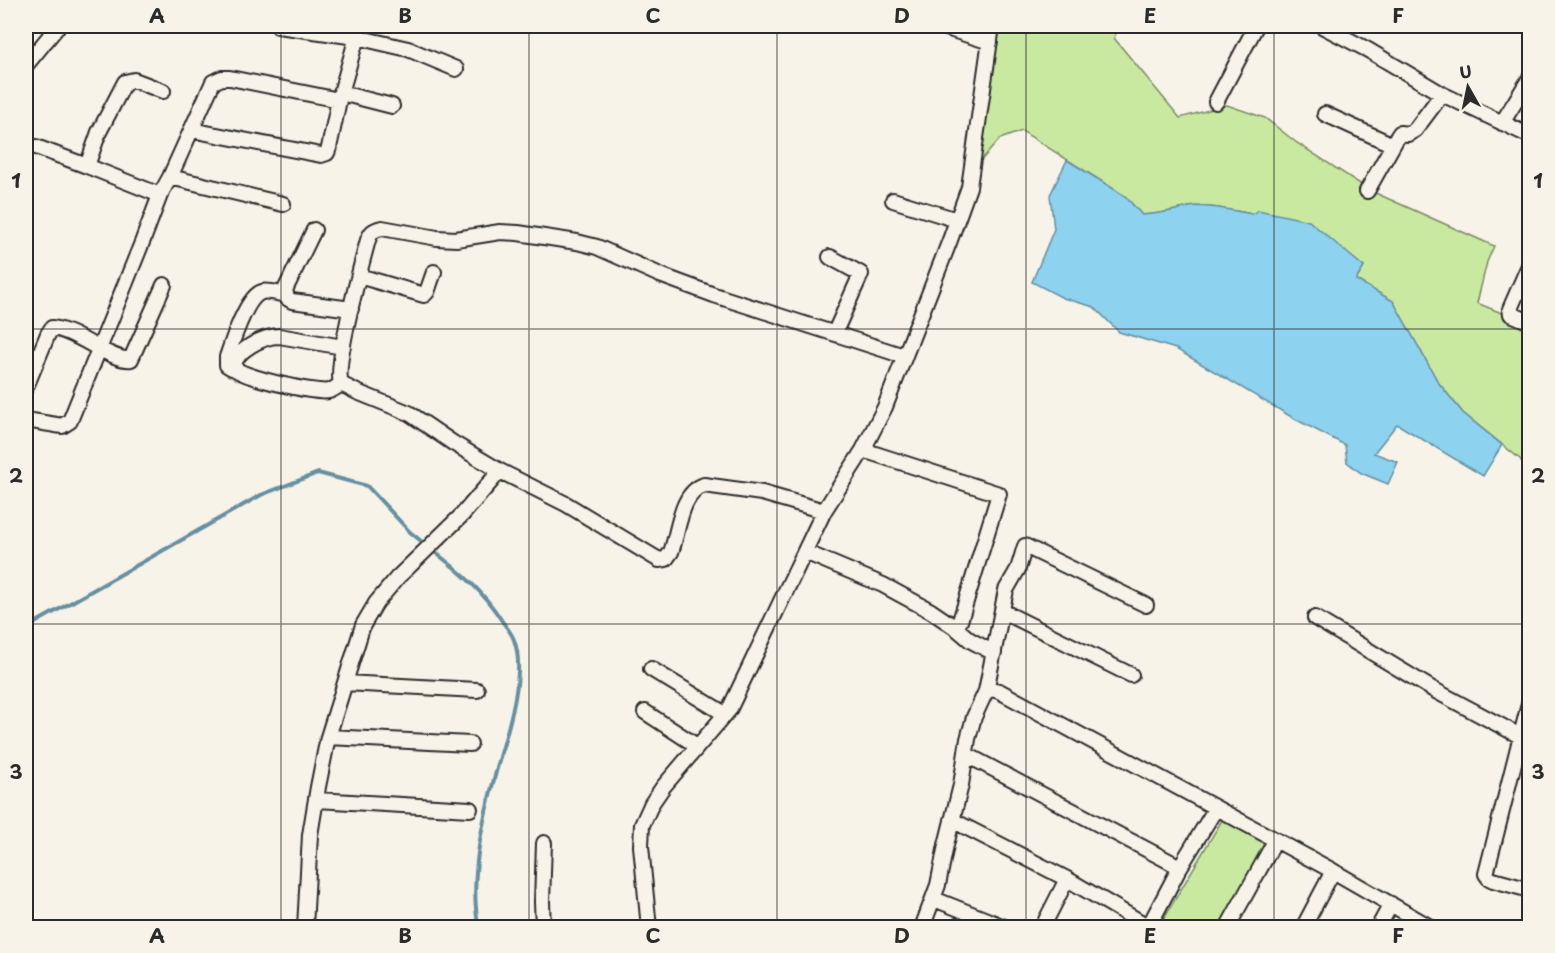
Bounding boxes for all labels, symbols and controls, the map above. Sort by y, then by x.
text: A [149,0,165,30]
text: B [398,0,412,30]
text: C [645,0,661,30]
text: D [894,0,910,30]
text: E [1144,0,1156,30]
text: F [1392,0,1404,30]
north arrow [1438,57,1498,117]
text: U [1458,58,1473,84]
text: 1 [11,165,21,195]
text: 1 [1533,165,1543,195]
text: 2 [9,460,23,490]
text: 2 [1531,460,1545,490]
text: 3 [9,756,23,786]
text: 3 [1531,756,1545,786]
text: A [149,920,165,950]
text: B [398,920,412,950]
text: C [645,920,661,950]
text: D [894,920,910,950]
text: E [1144,920,1156,950]
text: F [1392,920,1404,950]

